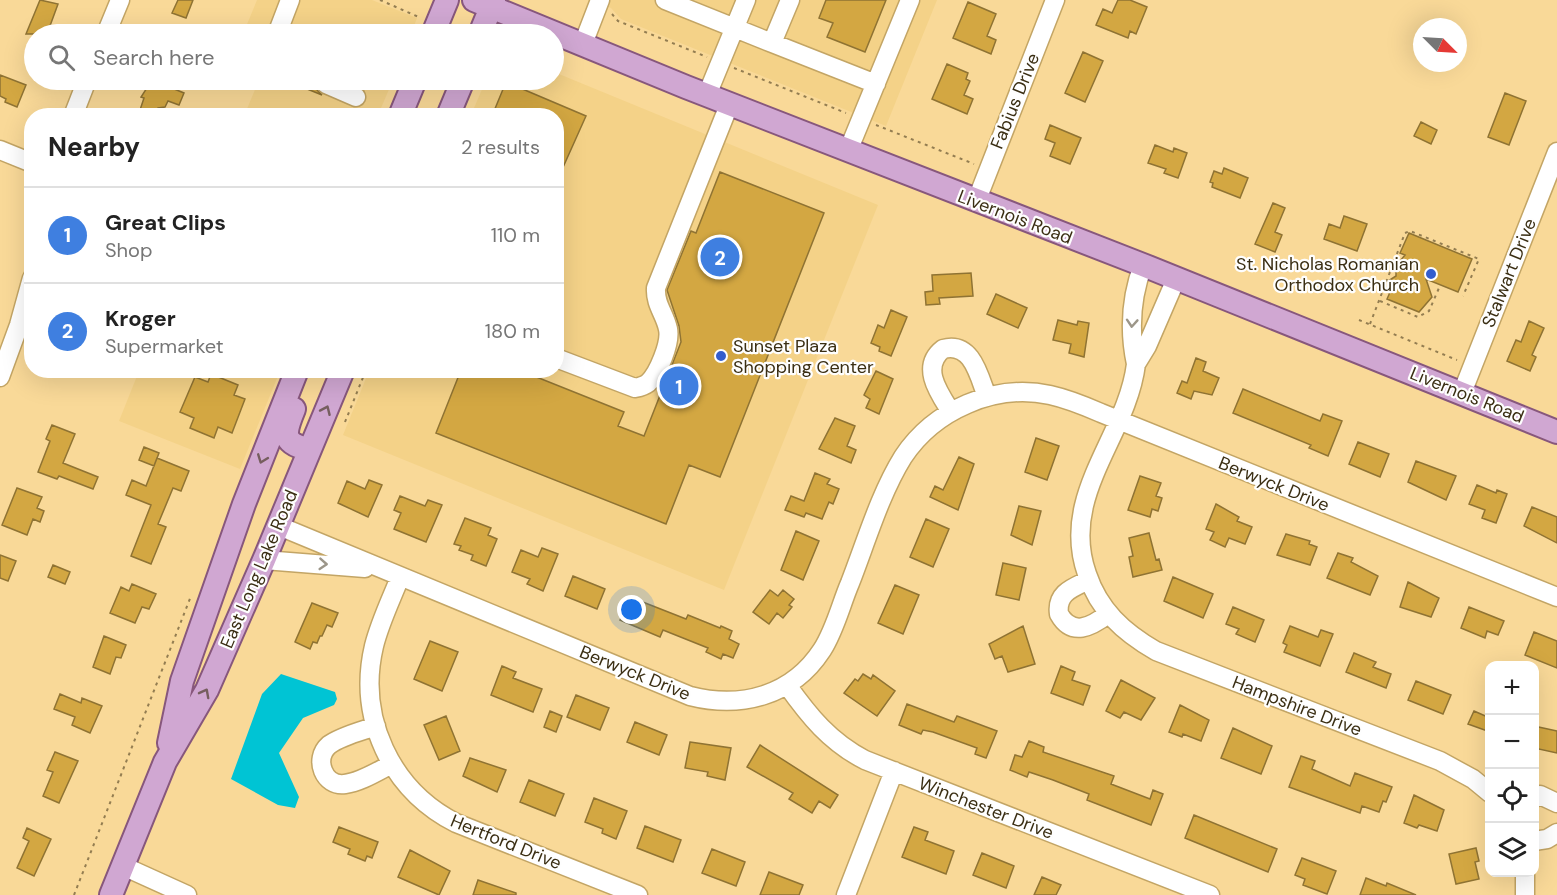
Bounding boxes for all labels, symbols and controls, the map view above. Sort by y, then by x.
north arrow [1413,18,1467,72]
search box [24,24,564,90]
icon: search [45,41,78,74]
text: Search here [93,43,214,72]
street label: Fabius Drive [985,50,1045,152]
text: Nearby [48,130,140,164]
text: 2 results [461,134,540,160]
street label: Livernois Road [954,184,1076,250]
text: Great Clips [105,208,226,237]
street label: Stalwart Drive [1476,215,1542,331]
text: 1 [64,222,71,248]
text: 110 m [491,222,540,248]
pin: 2 [700,234,740,280]
text: Shop [105,237,152,263]
place label: St. Nicholas Romanian Orthodox Church [1236,252,1419,297]
marker: St. Nicholas Romanian Orthodox Church [1424,267,1438,281]
text: Kroger [105,304,176,333]
text: 2 [62,318,73,344]
text: 180 m [485,318,540,344]
one-way arrow [1126,318,1139,327]
text: Supermarket [105,333,224,359]
place label: Sunset Plaza Shopping Center [733,334,874,379]
marker: Sunset Plaza Shopping Center [714,349,728,363]
street label: Livernois Road [1407,361,1527,429]
pin: 1 [660,364,698,408]
one-way arrow [319,405,331,416]
street label: Berwyck Drive [1215,451,1333,517]
one-way arrow [257,453,269,464]
street label: East Long Lake Road [215,486,303,652]
one-way arrow [318,557,327,570]
your location [617,595,646,624]
street label: Berwyck Drive [576,640,694,706]
map controls [1485,661,1539,877]
button: + [1485,661,1539,715]
street label: Hampshire Drive [1229,670,1365,742]
one-way arrow [197,688,209,699]
button: − [1485,715,1539,769]
button: locate [1485,769,1539,823]
street label: Winchester Drive [915,771,1057,845]
street label: Hertford Drive [447,809,565,875]
button: layers [1485,823,1539,877]

